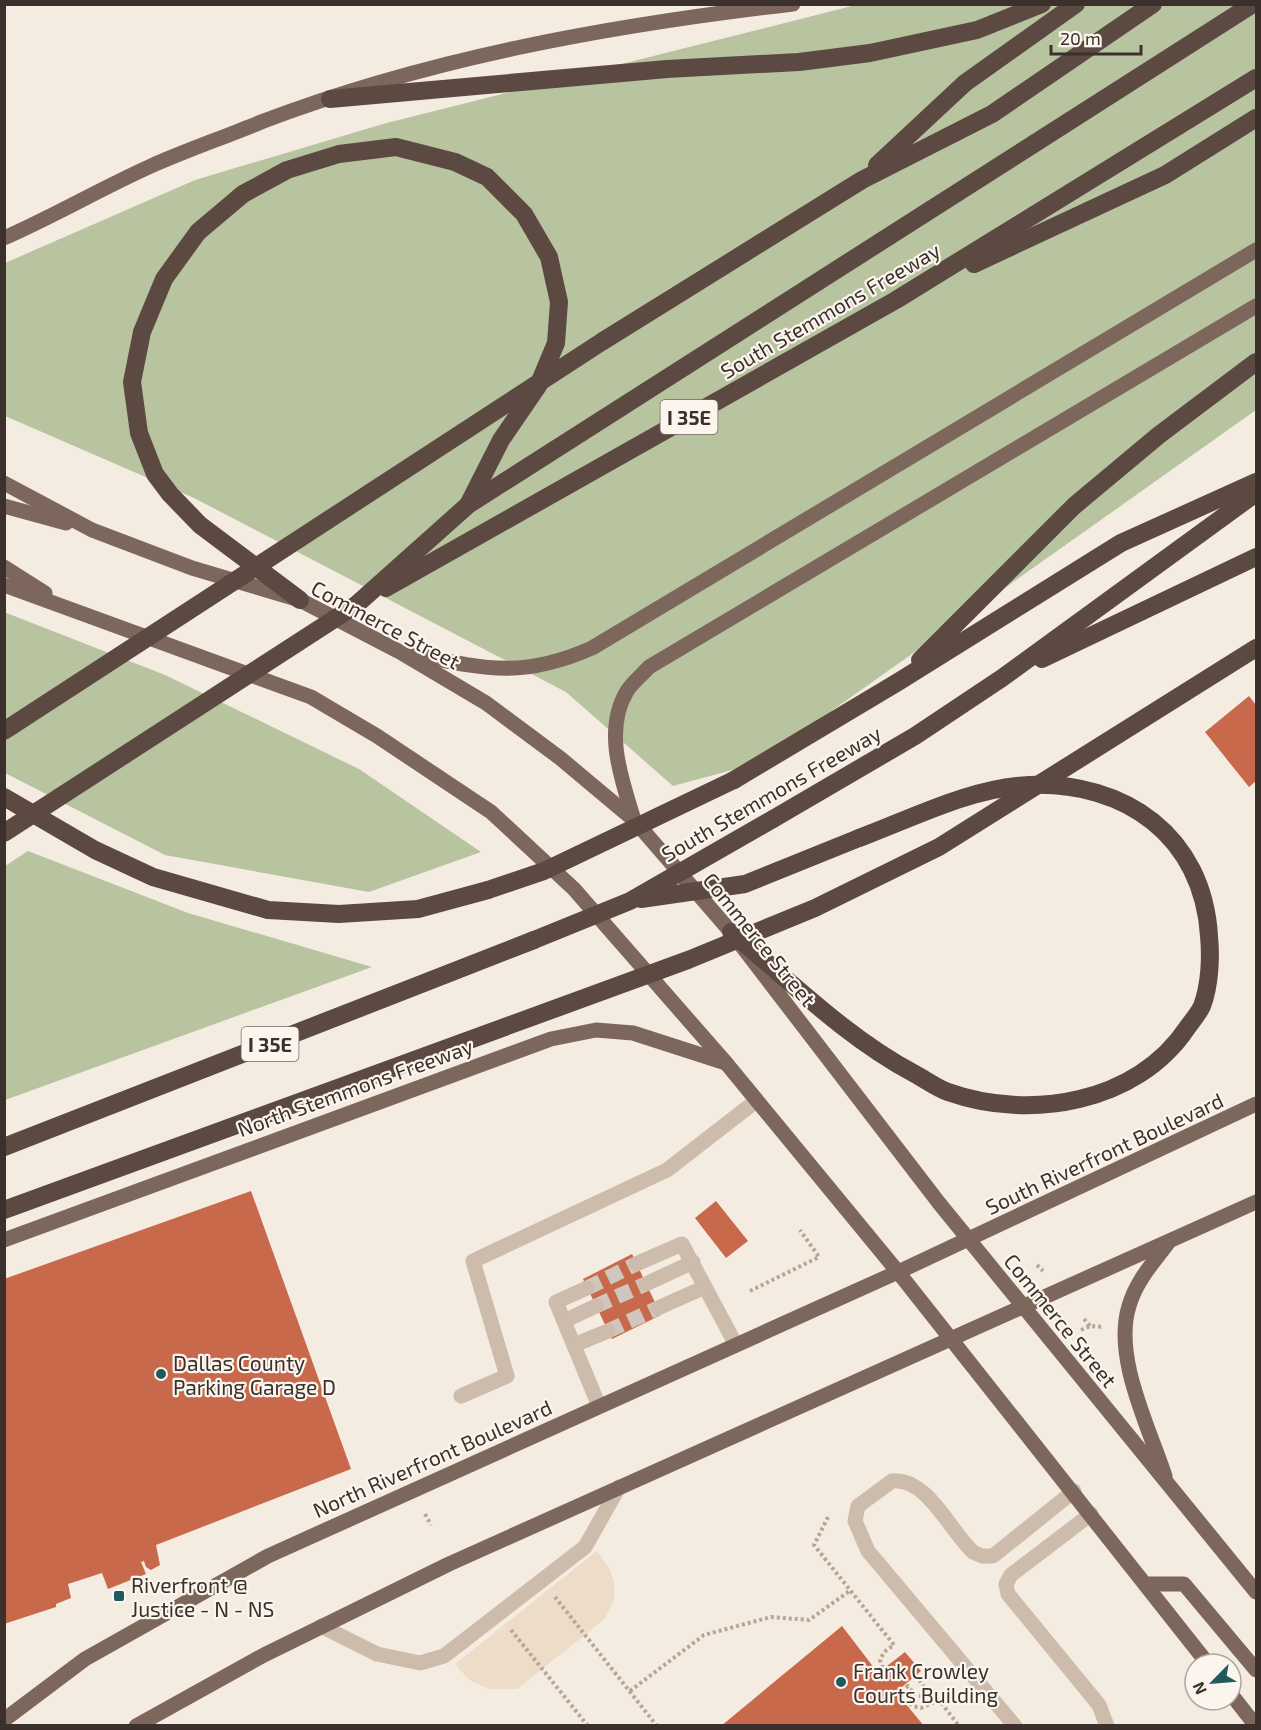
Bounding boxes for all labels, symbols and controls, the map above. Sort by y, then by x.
scale bar [1051,18,1141,56]
text: 20 m [1060,27,1101,49]
street label: South Stemmons Freeway [716,237,944,383]
road number: I 35E [660,400,718,434]
street label: Commerce Street [307,574,465,674]
street label: South Stemmons Freeway [657,720,885,866]
street label: Commerce Street [699,867,821,1011]
road number: I 35E [242,1027,298,1061]
street label: North Stemmons Freeway [234,1033,476,1141]
street label: South Riverfront Boulevard [981,1087,1227,1219]
street label: Commerce Street [1000,1248,1122,1392]
place label: Dallas County Parking Garage D [173,1350,336,1399]
marker: Dallas County Parking Garage D [154,1367,168,1381]
street label: North Riverfront Boulevard [309,1394,555,1522]
place label: Riverfront @ Justice - N - NS [131,1572,274,1621]
marker: Riverfront @ Justice - N - NS [112,1589,126,1603]
north arrow [1183,1652,1243,1712]
place label: Frank Crowley Courts Building [853,1658,999,1707]
marker: Frank Crowley Courts Building [834,1675,848,1689]
text: N [1188,1679,1210,1698]

